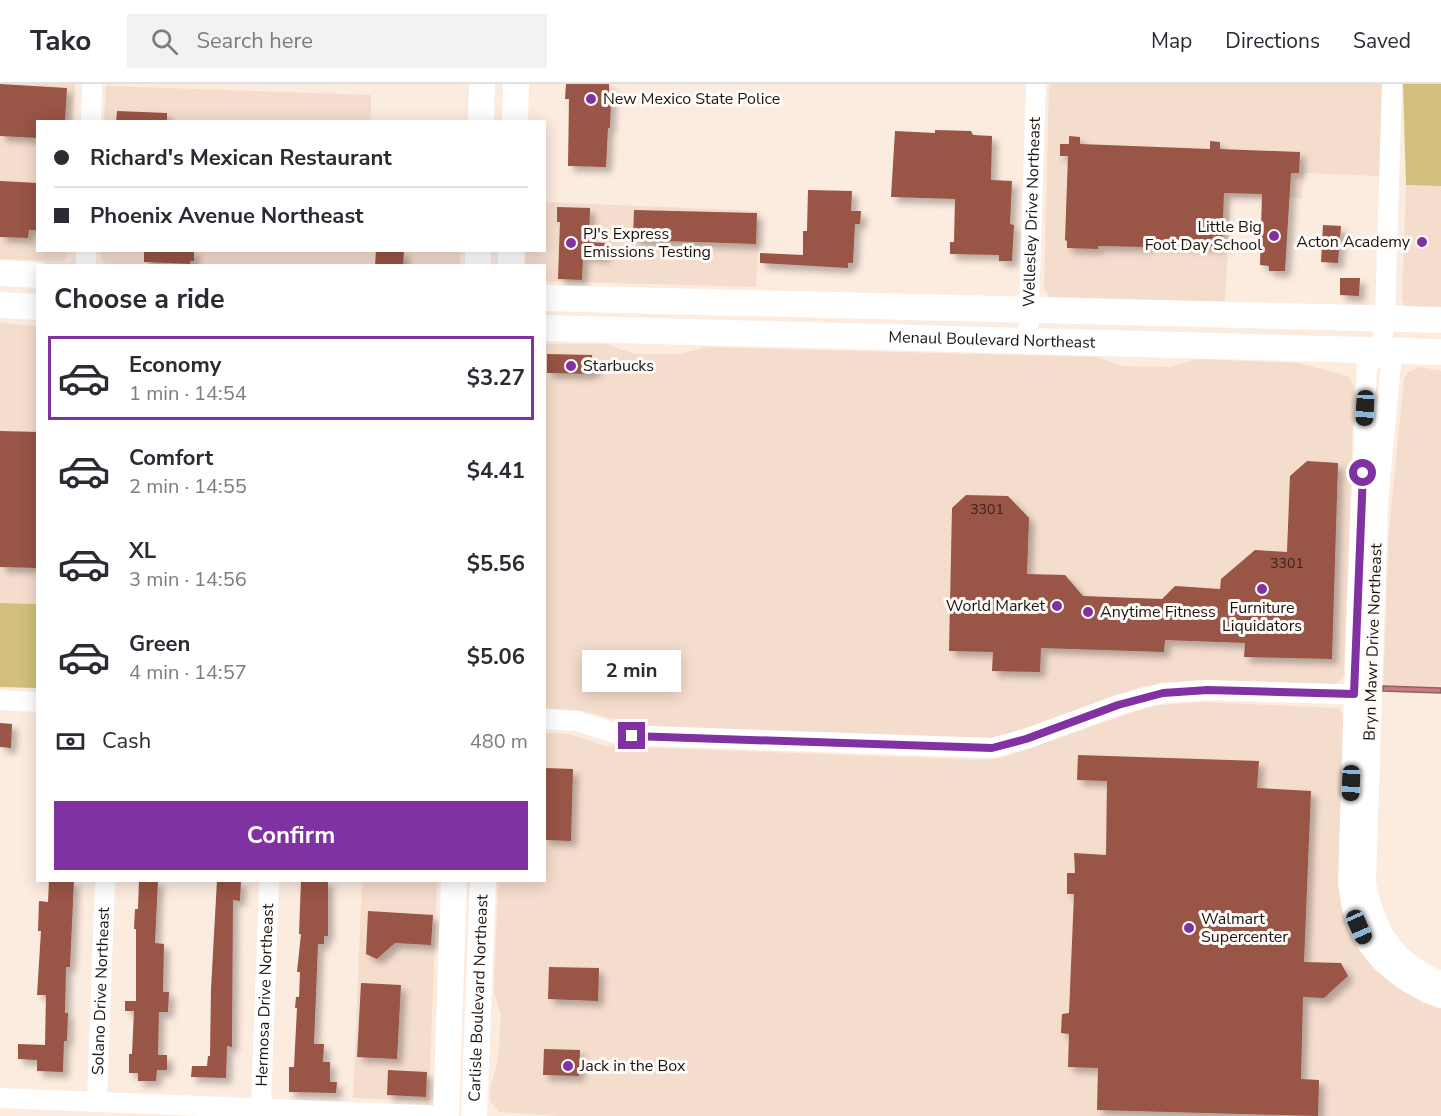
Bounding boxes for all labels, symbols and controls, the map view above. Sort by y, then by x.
search box [127,14,547,68]
text: Tako [30,22,91,60]
icon: search [148,25,181,58]
text: Search here [196,26,313,56]
text: Map [1151,27,1192,55]
text: Directions [1225,27,1320,55]
text: Saved [1353,27,1411,55]
place label: New Mexico State Police [603,88,780,110]
marker: New Mexico State Police [584,92,598,106]
street label: Wellesley Drive Northeast [1018,116,1046,307]
text: Richard's Mexican Restaurant [90,143,392,173]
text: Phoenix Avenue Northeast [90,201,363,231]
place label: Little Big Foot Day School [1145,216,1262,256]
place label: PJ's Express Emissions Testing [583,223,711,263]
marker: Little Big Foot Day School [1267,229,1281,243]
place label: Acton Academy [1296,231,1411,253]
marker: Acton Academy [1415,235,1429,249]
marker: PJ's Express Emissions Testing [564,236,578,250]
text: Choose a ride [54,281,225,318]
street label: Menaul Boulevard Northeast [888,326,1096,354]
text: Economy [129,350,221,380]
icon: car [57,351,111,405]
place label: Starbucks [583,355,654,377]
marker: Starbucks [564,359,578,373]
text: $3.27 [467,363,525,393]
text: 1 min · 14:54 [129,380,247,407]
car [1355,390,1375,426]
text: Comfort [129,443,213,473]
icon: car [57,444,111,498]
text: $4.41 [467,456,525,486]
route start [1349,459,1376,486]
text: 2 min · 14:55 [129,473,247,500]
house number: 3301 [970,500,1004,519]
text: XL [129,536,156,566]
icon: car [57,537,111,591]
street label: Bryn Mawr Drive Northeast [1359,542,1387,741]
text: $5.56 [467,549,525,579]
house number: 3301 [1270,554,1304,573]
text: 3 min · 14:56 [129,566,247,593]
marker: Furniture Liquidators [1255,582,1269,596]
place label: World Market [946,595,1045,617]
place label: Furniture Liquidators [1222,597,1302,637]
marker: World Market [1050,599,1064,613]
place label: Anytime Fitness [1100,601,1216,623]
marker: Anytime Fitness [1081,605,1095,619]
text: Green [129,629,190,659]
icon: car [57,630,111,684]
text: $5.06 [467,642,525,672]
callout: 2 min [582,649,682,691]
text: 2 min [606,657,657,684]
text: 4 min · 14:57 [129,659,247,686]
route end [618,722,645,749]
icon: cash [54,725,87,758]
text: Cash [102,726,151,756]
text: 480 m [470,728,528,755]
car [1341,765,1361,801]
button: Confirm [54,801,528,870]
street label: Carlisle Boulevard Northeast [464,894,493,1102]
street label: Hermosa Drive Northeast [251,903,279,1087]
street label: Solano Drive Northeast [87,906,115,1075]
car [1343,907,1375,947]
place label: Walmart Supercenter [1201,908,1288,948]
marker: Walmart Supercenter [1182,921,1196,935]
place label: Jack in the Box [579,1055,686,1077]
marker: Jack in the Box [561,1059,575,1073]

